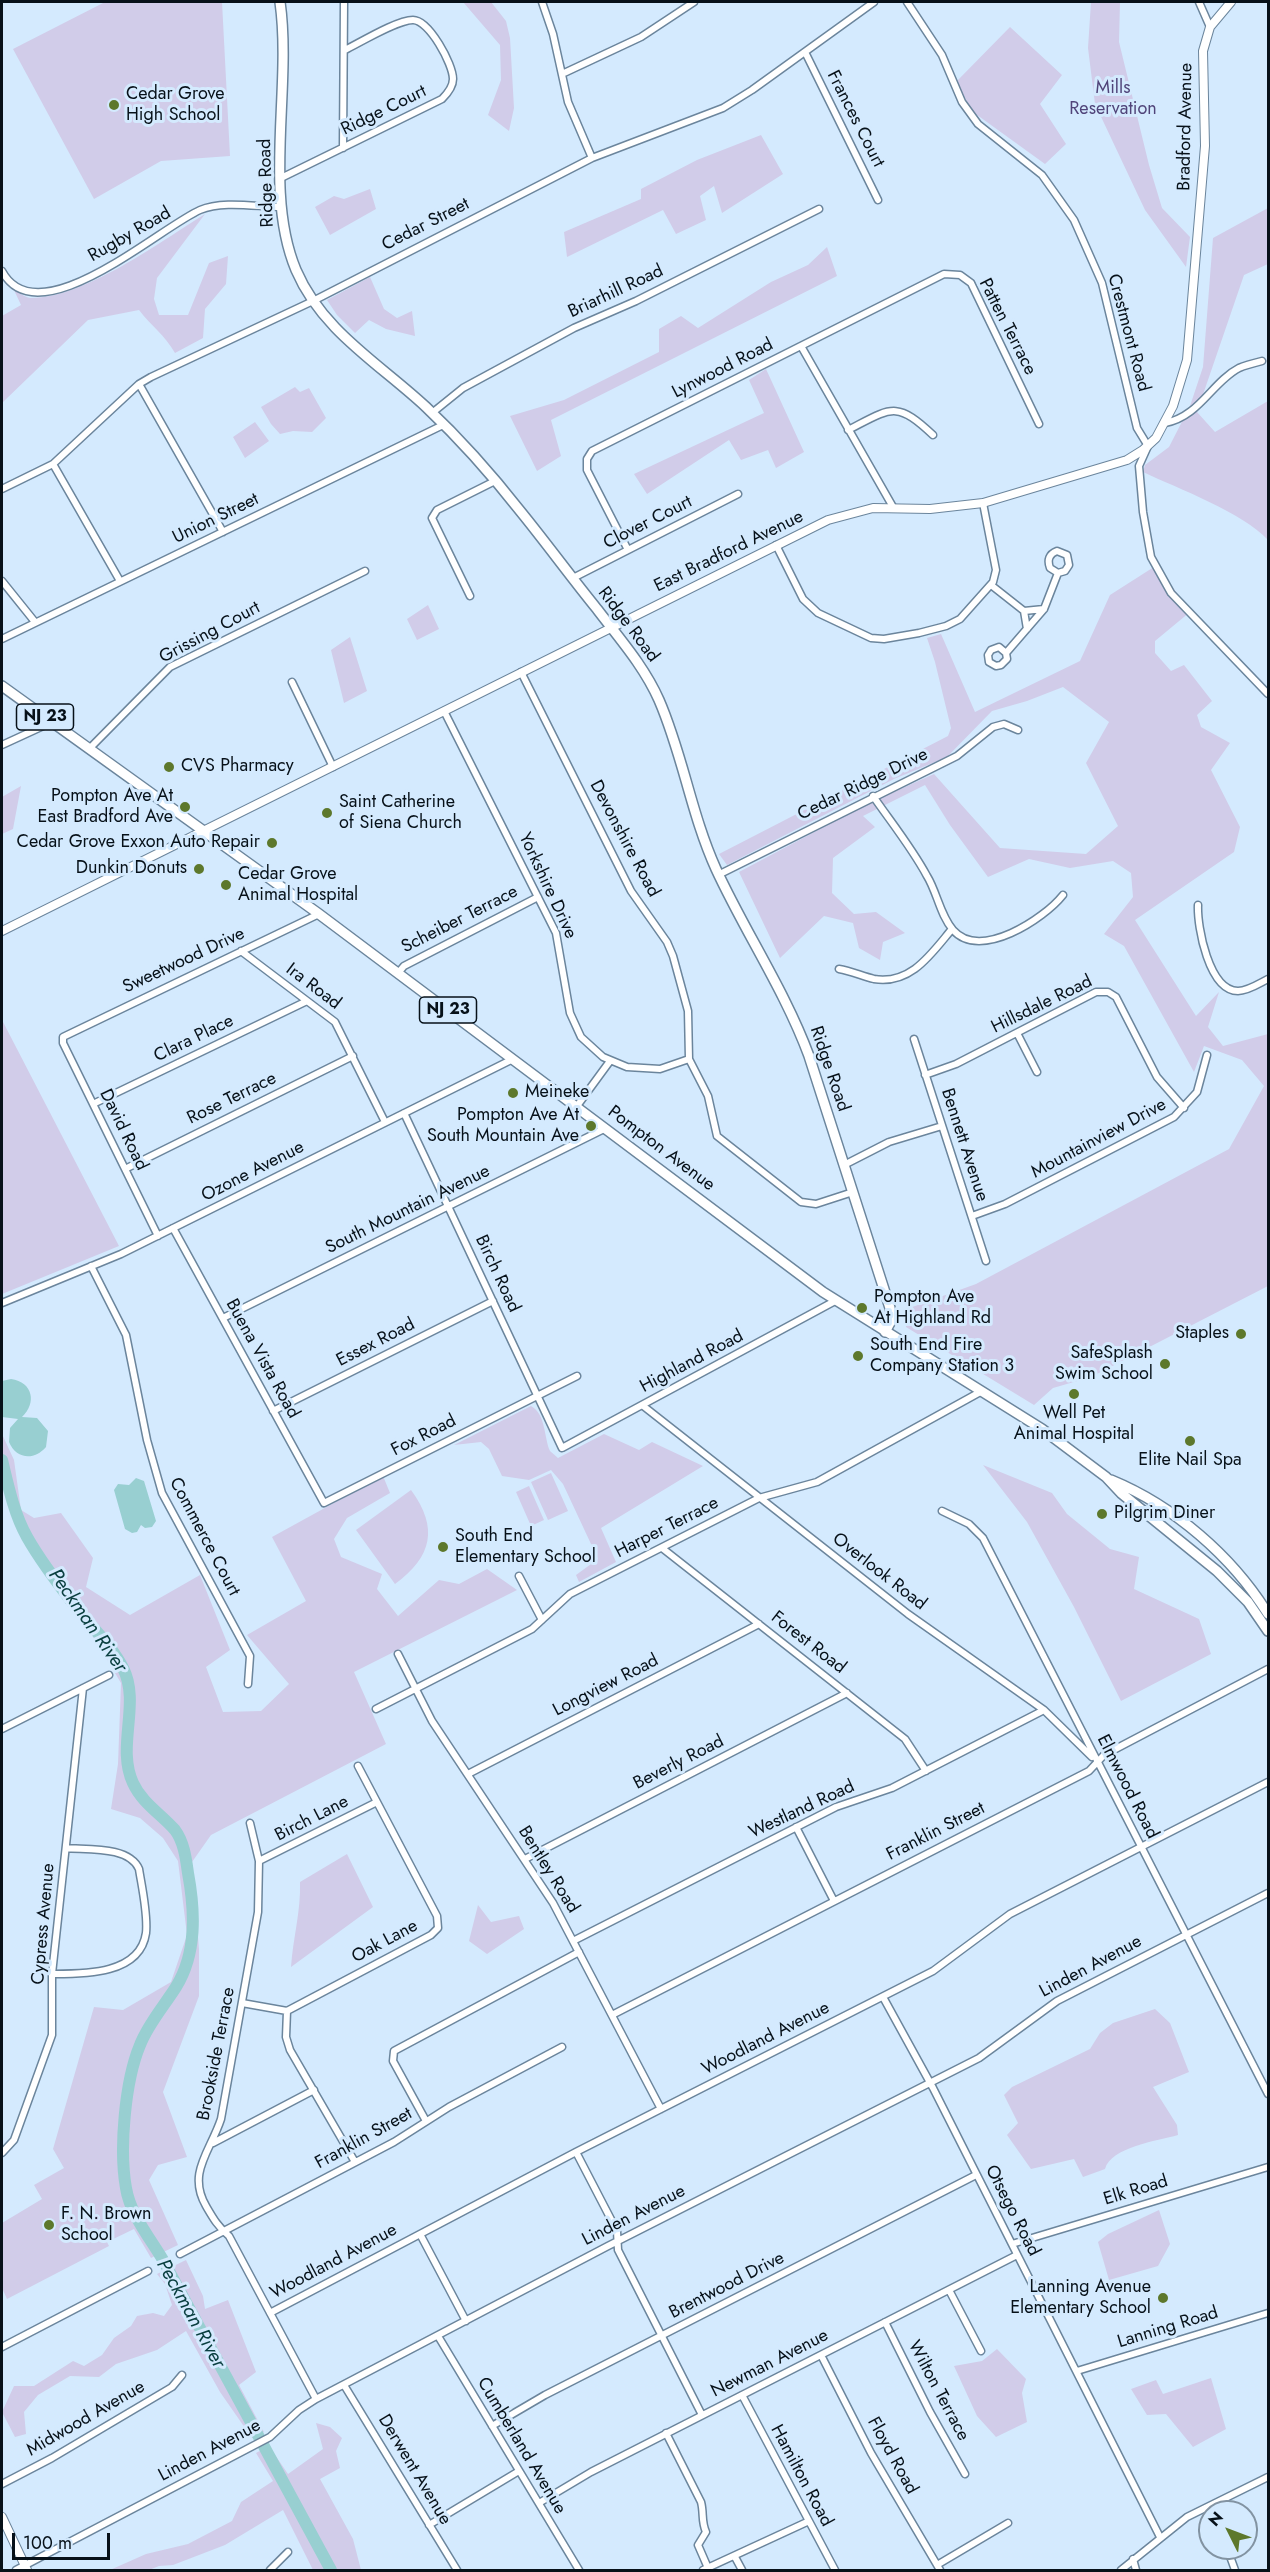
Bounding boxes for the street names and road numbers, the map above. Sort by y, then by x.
street label: Bradford Avenue [1174,63,1198,191]
street label: Frances Court [821,67,889,171]
street label: Ridge Court [338,81,430,141]
street label: Ridge Road [255,138,279,228]
street label: Cedar Street [379,194,473,256]
street label: Rugby Road [85,203,175,267]
street label: Briarhill Road [565,261,667,323]
street label: Crestmont Road [1102,272,1154,394]
street label: Patten Terrace [973,275,1041,379]
street label: Lynwood Road [669,334,777,404]
street label: Union Street [169,489,263,549]
street label: Clover Court [600,491,696,555]
street label: East Bradford Avenue [651,506,807,598]
street label: Ridge Road [593,583,663,667]
street label: Grissing Court [156,597,264,669]
road number: NJ 23 [16,704,74,730]
street label: Cedar Ridge Drive [794,744,932,826]
street label: Devonshire Road [584,777,664,901]
street label: Yorkshire Drive [513,830,581,942]
street label: Scheiber Terrace [398,881,522,959]
street label: Sweetwood Drive [120,923,248,999]
street label: Ira Road [281,959,345,1015]
street label: Hillsdale Road [988,971,1096,1039]
road number: NJ 23 [420,997,476,1023]
street label: Clara Place [151,1010,237,1068]
street label: Ridge Road [804,1024,854,1114]
street label: Rose Terrace [184,1068,280,1130]
street label: David Road [94,1086,152,1174]
street label: Bennett Avenue [936,1086,992,1204]
street label: Mountainview Drive [1028,1094,1170,1184]
street label: Pompton Avenue [603,1102,719,1196]
street label: Ozone Avenue [198,1137,308,1207]
street label: South Mountain Avenue [322,1161,494,1259]
street label: Birch Road [470,1232,524,1316]
street label: Buena Vista Road [220,1295,304,1423]
street label: Essex Road [333,1314,419,1372]
street label: Highland Road [637,1326,747,1398]
street label: Fox Road [388,1411,460,1461]
street label: Commerce Court [164,1474,244,1600]
street label: Harper Terrace [612,1493,722,1563]
street label: Overlook Road [828,1529,930,1615]
street label: Forest Road [766,1607,850,1679]
street label: Longview Road [550,1650,662,1722]
street label: Beverly Road [630,1731,728,1795]
street label: Elmwood Road [1091,1731,1163,1843]
street label: Westland Road [746,1776,858,1844]
street label: Birch Lane [272,1791,352,1847]
street label: Franklin Street [883,1798,989,1866]
street label: Bentley Road [513,1823,583,1917]
street label: Cypress Avenue [28,1862,60,1986]
street label: Oak Lane [348,1916,422,1968]
street label: Linden Avenue [1036,1931,1146,2003]
street label: Brookside Terrace [194,1986,240,2122]
street label: Woodland Avenue [699,1998,833,2080]
street label: Franklin Street [312,2104,416,2174]
street label: Otsego Road [980,2162,1044,2260]
street label: Elk Road [1101,2171,1171,2211]
street label: Linden Avenue [579,2181,689,2251]
street label: Woodland Avenue [267,2220,401,2304]
street label: Brentwood Drive [666,2248,788,2324]
street label: Lanning Road [1115,2302,1221,2354]
street label: Newman Avenue [708,2325,832,2403]
street label: Wilton Terrace [903,2337,973,2445]
street label: Cumberland Avenue [472,2374,570,2518]
street label: Midwood Avenue [23,2376,149,2462]
street label: Derwent Avenue [373,2411,455,2529]
street label: Floyd Road [862,2414,922,2498]
street label: Linden Avenue [155,2415,265,2487]
street label: Hamilton Road [765,2421,837,2531]

